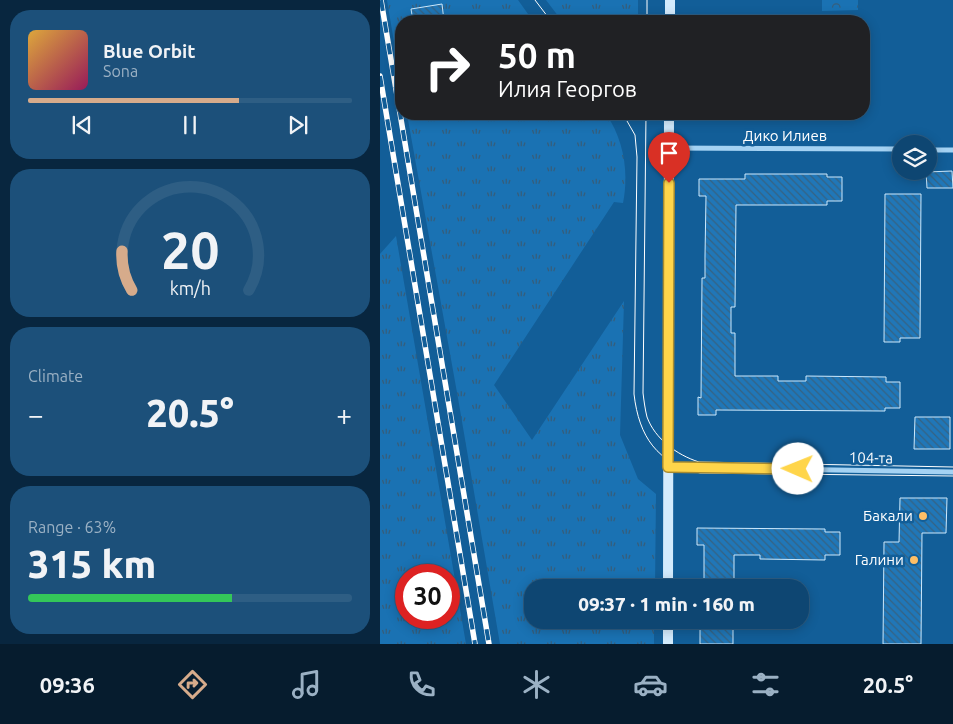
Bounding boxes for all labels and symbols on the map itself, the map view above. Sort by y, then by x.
street label: Дико Илиев [743,127,827,144]
pin [648,132,690,183]
position arrow [771,442,823,494]
street label: 104-та [849,449,893,466]
place label: Бакали [863,507,913,524]
marker: Бакали [917,510,929,522]
place label: Галини [855,551,904,568]
marker: Галини [908,554,920,566]
speed limit sign: 30 [395,564,460,629]

